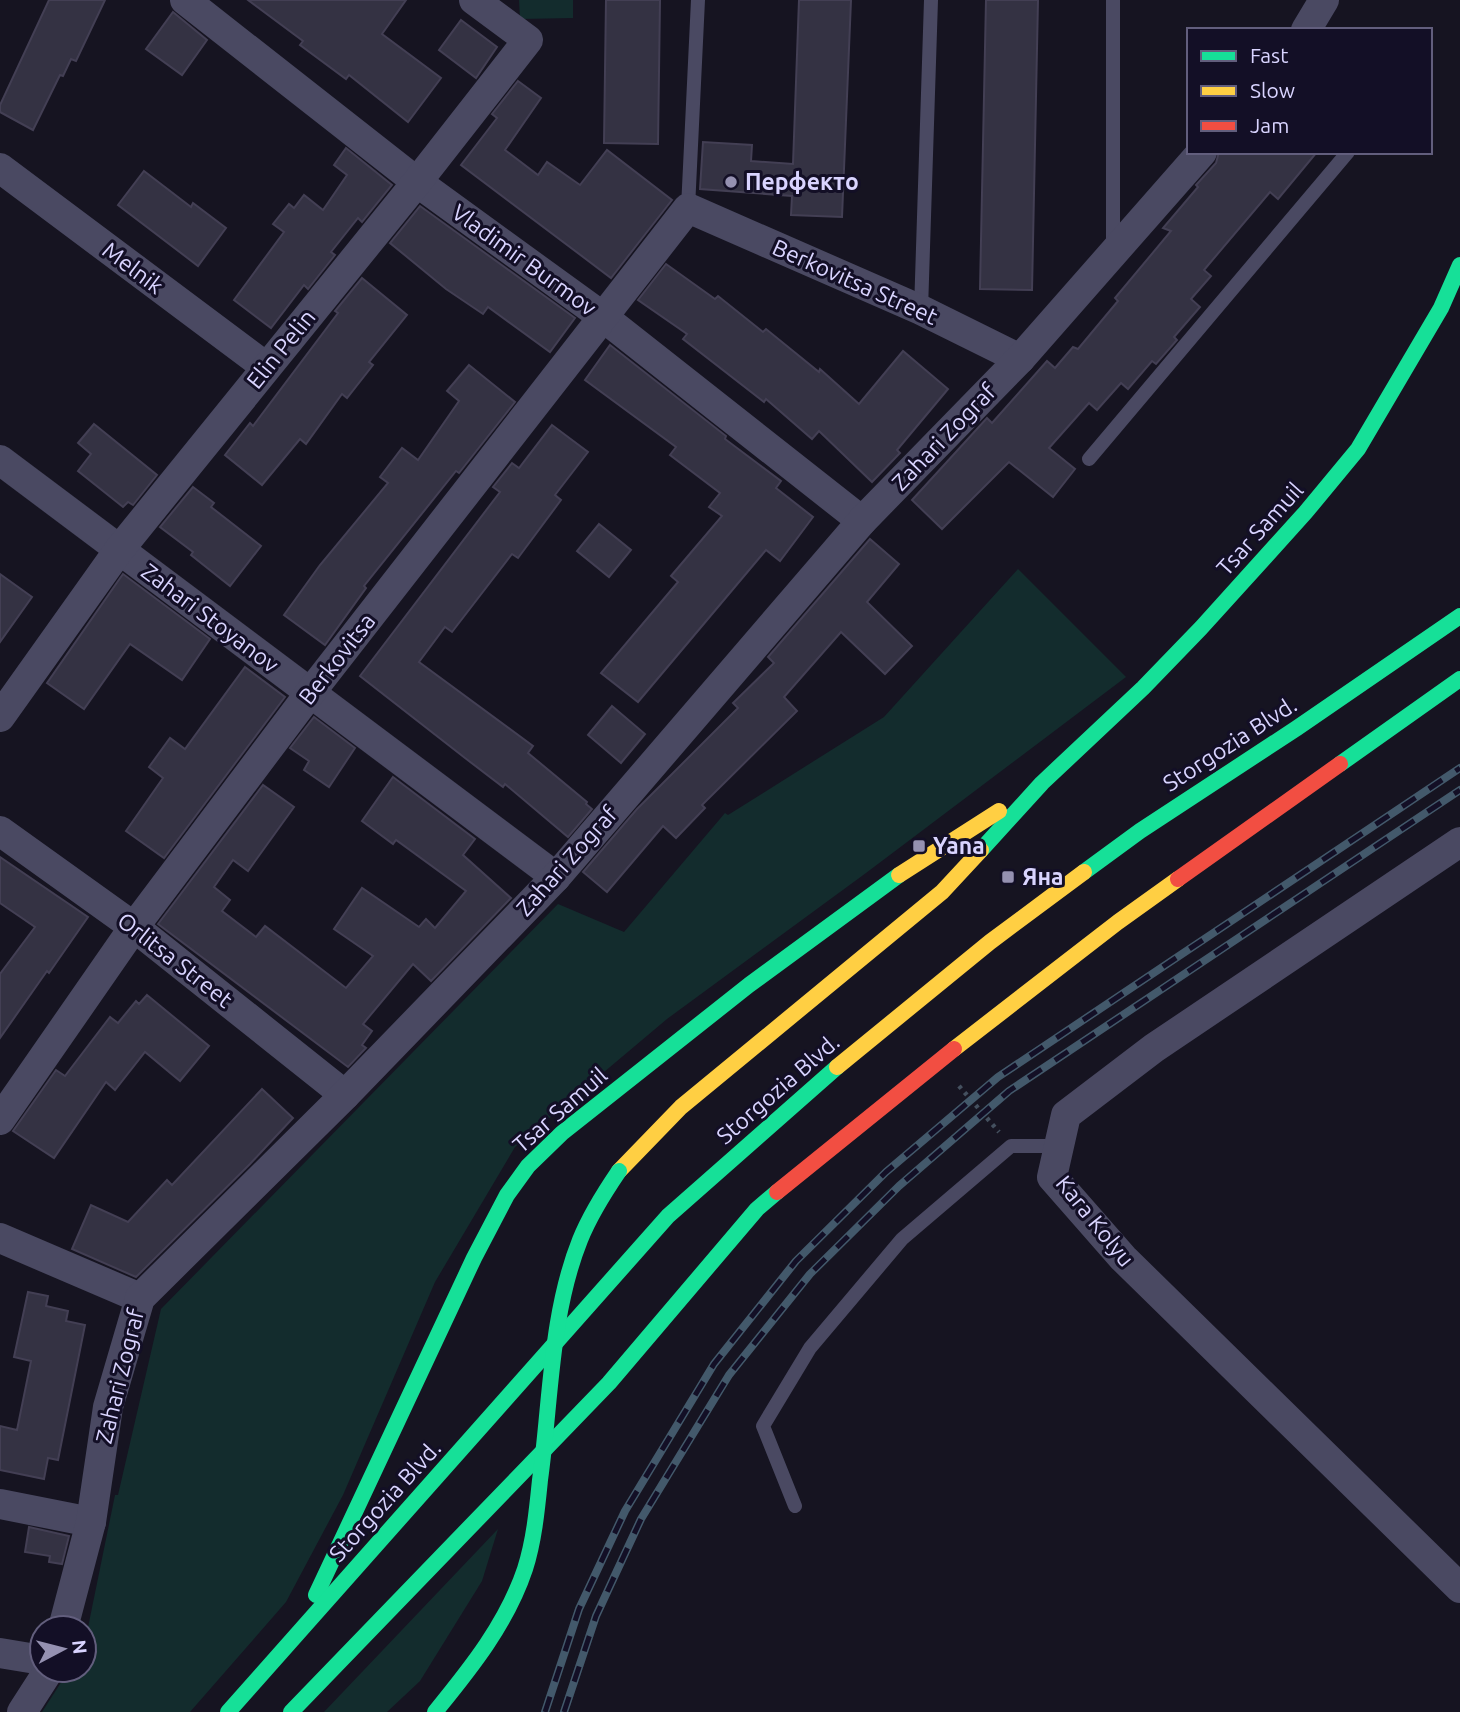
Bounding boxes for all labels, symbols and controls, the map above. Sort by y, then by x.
legend [1187,28,1432,154]
text: Fast [1250,43,1288,67]
text: Slow [1250,78,1295,102]
text: Jam [1250,113,1289,137]
place label: Перфекто [745,169,859,194]
marker: Перфекто [723,174,739,190]
street label: Vladimir Burmov [447,199,601,320]
street label: Berkovitsa Street [769,234,941,329]
street label: Melnik [98,237,169,299]
street label: Elin Pelin [241,304,320,393]
street label: Zahari Zograf [887,378,1001,495]
street label: Tsar Samuil [1211,477,1308,580]
street label: Zahari Stoyanov [137,558,284,677]
street label: Berkovitsa [293,608,380,709]
street label: Storgozia Blvd. [1158,691,1301,796]
street label: Zahari Zograf [511,801,622,920]
place label: Yana [933,833,985,858]
marker: Yana [911,838,927,854]
place label: Яна [1022,864,1064,889]
marker: Яна [1000,869,1016,885]
street label: Orlitsa Street [113,907,238,1012]
street label: Storgozia Blvd. [711,1029,844,1149]
street label: Tsar Samuil [508,1062,612,1157]
street label: Kara Kolyu [1051,1170,1139,1271]
street label: Zahari Zograf [91,1306,148,1446]
street label: Storgozia Blvd. [324,1435,445,1566]
north arrow [28,1614,98,1684]
text: N [68,1639,92,1655]

